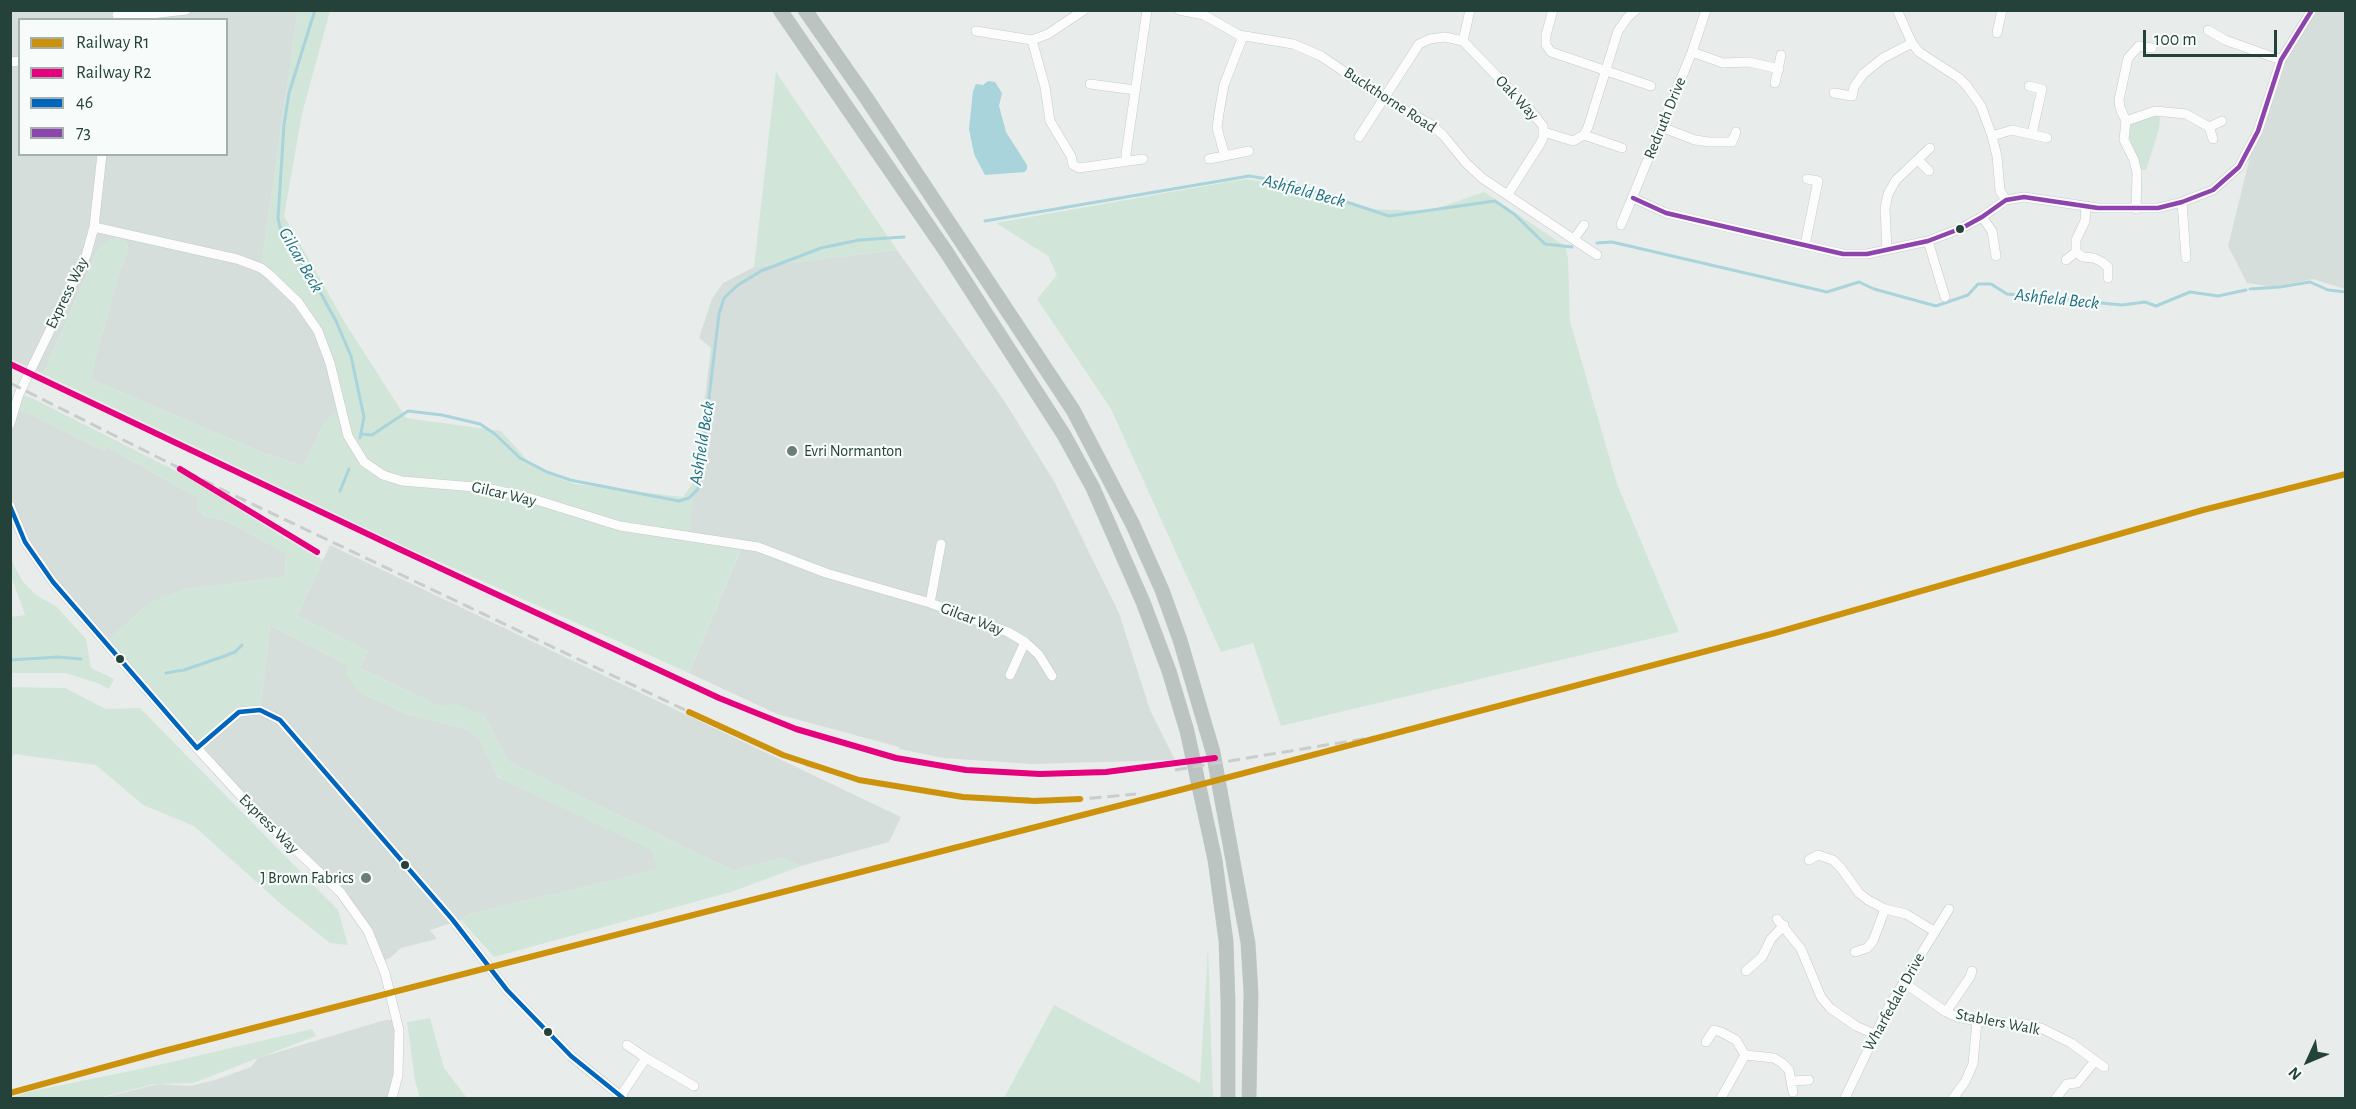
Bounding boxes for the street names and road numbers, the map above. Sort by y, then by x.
street label: Buckthorne Road [1340,63,1440,137]
street label: Oak Way [1491,71,1543,125]
street label: Redruth Drive [1640,74,1690,162]
street label: Express Way [41,254,93,332]
street label: Gilcar Way [470,477,538,511]
street label: Gilcar Way [938,598,1006,640]
street label: Express Way [235,790,303,858]
street label: Wharfedale Drive [1859,949,1929,1055]
street label: Stablers Walk [1954,1004,2042,1040]

